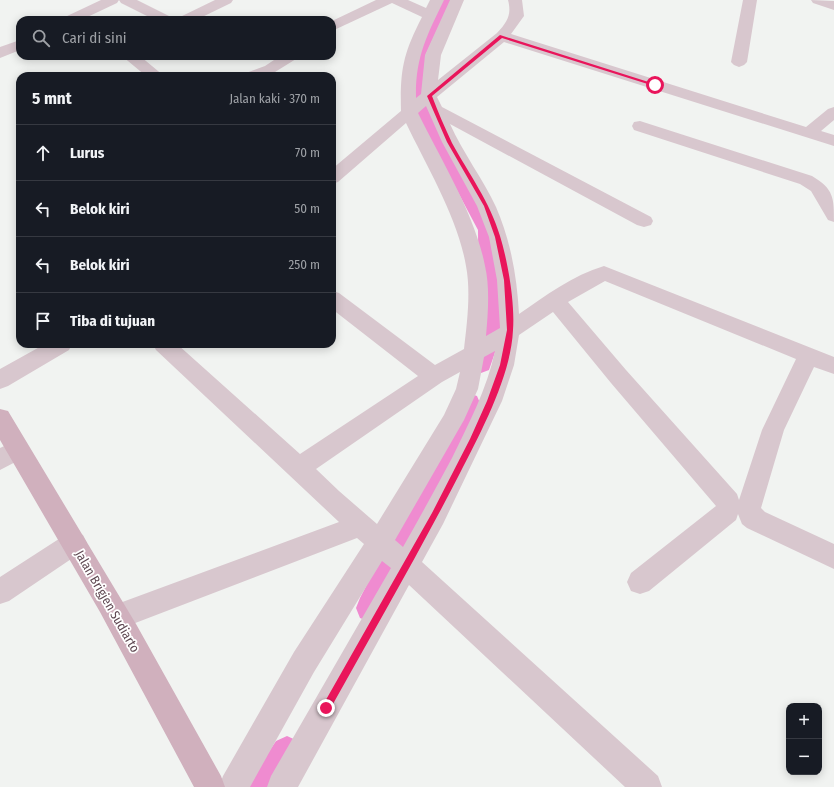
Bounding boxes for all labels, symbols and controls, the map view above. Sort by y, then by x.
search box [16,16,336,60]
icon: search [30,27,52,49]
text: Cari di sini [62,29,127,47]
route start [646,76,664,94]
text: 5 mnt [32,88,72,109]
text: Jalan kaki · 370 m [229,91,320,106]
icon: ahead [32,142,54,164]
text: Lurus [70,144,104,162]
text: 70 m [295,145,320,160]
icon: left [32,198,54,220]
text: Belok kiri [70,200,130,218]
text: 50 m [294,201,320,216]
icon: left [32,254,54,276]
text: Belok kiri [70,256,130,274]
text: 250 m [288,257,320,272]
icon: arrive [32,310,54,332]
text: Tiba di tujuan [70,312,155,330]
street label: Jalan Brigjen Sudiarto [72,548,143,655]
route end [317,699,335,717]
map controls [786,703,822,775]
button: + [786,703,822,739]
button: − [786,739,822,775]

